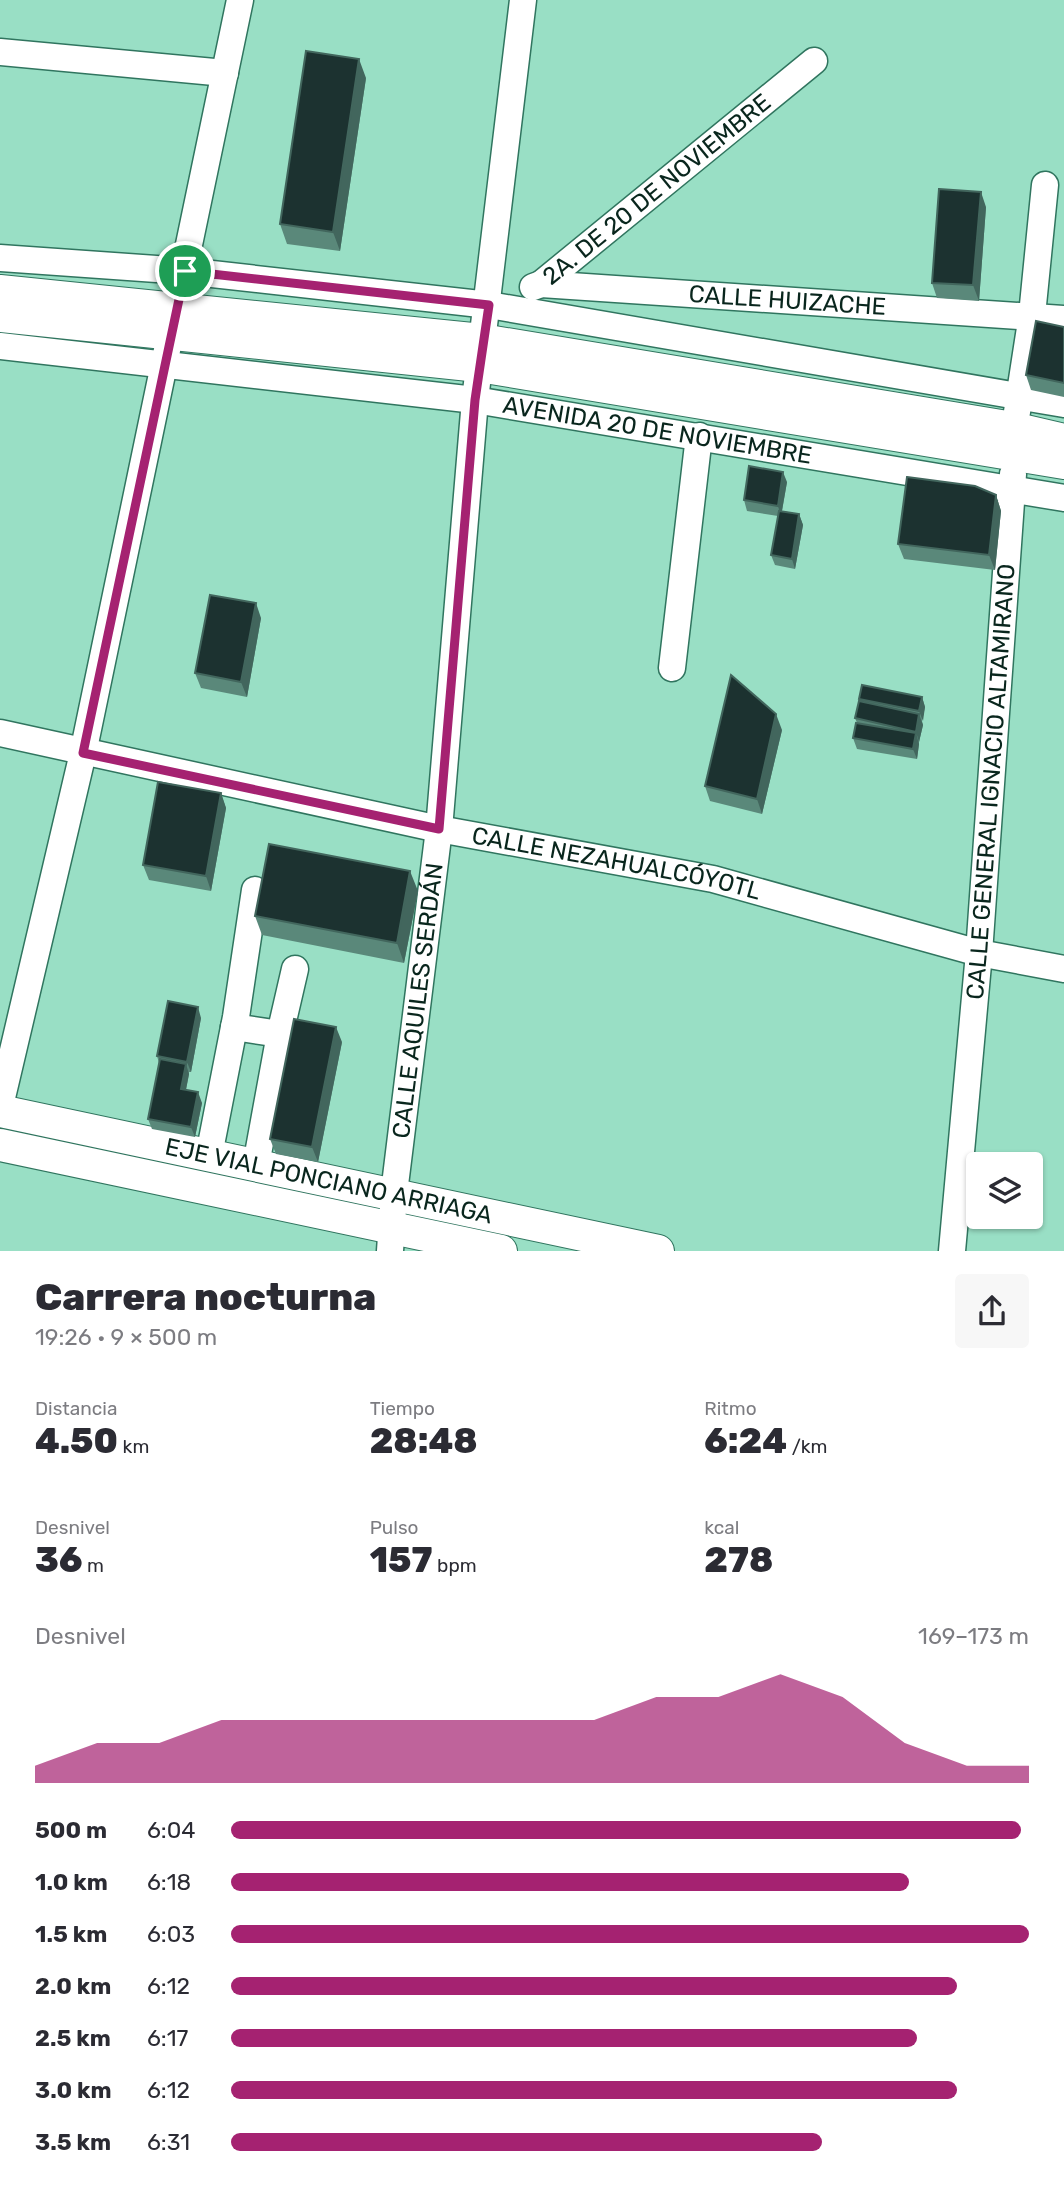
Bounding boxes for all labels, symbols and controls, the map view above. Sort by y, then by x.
street label: 2A. DE 20 DE NOVIEMBRE [537,88,776,291]
pin [155,241,215,301]
icon: arrive [166,252,204,290]
street label: CALLE HUIZACHE [688,280,887,321]
street label: AVENIDA 20 DE NOVIEMBRE [501,391,814,470]
street label: CALLE GENERAL IGNACIO ALTAMIRANO [961,563,1021,1001]
street label: CALLE NEZAHUALCÓYOTL [470,821,764,906]
street label: CALLE AQUILES SERDÁN [387,861,449,1140]
street label: EJE VIAL PONCIANO ARRIAGA [162,1132,495,1229]
map controls [966,1152,1043,1229]
button: layers [966,1152,1043,1229]
text: Carrera nocturna [35,1274,376,1320]
button: share [955,1274,1029,1348]
text: 19:26 · 9 × 500 m [35,1323,217,1351]
text: Distancia [35,1397,117,1420]
text: Tiempo [370,1397,435,1420]
text: Ritmo [704,1397,757,1420]
text: 4.50 [35,1420,118,1462]
text: 28:48 [370,1420,478,1462]
text: 6:24 [704,1420,787,1462]
text: km [118,1435,149,1458]
text: /km [787,1435,828,1458]
text: Desnivel [35,1516,110,1539]
text: Pulso [370,1516,419,1539]
text: kcal [704,1516,739,1539]
text: 36 [35,1539,82,1581]
text: 157 [370,1539,432,1581]
text: 278 [704,1539,773,1581]
text: m [82,1554,104,1577]
text: bpm [432,1554,477,1577]
text: Desnivel [35,1622,126,1650]
text: 169–173 m [918,1622,1029,1650]
text: 500 m [35,1816,107,1844]
text: 6:04 [147,1816,196,1844]
text: 1.0 km [35,1868,108,1896]
text: 6:18 [147,1868,191,1896]
text: 1.5 km [35,1920,107,1948]
text: 6:03 [147,1920,195,1948]
text: 2.0 km [35,1972,111,2000]
text: 6:12 [147,1972,190,2000]
text: 2.5 km [35,2024,111,2052]
text: 6:17 [147,2024,188,2052]
text: 3.0 km [35,2076,112,2104]
text: 6:12 [147,2076,190,2104]
text: 3.5 km [35,2128,111,2156]
text: 6:31 [147,2128,190,2156]

